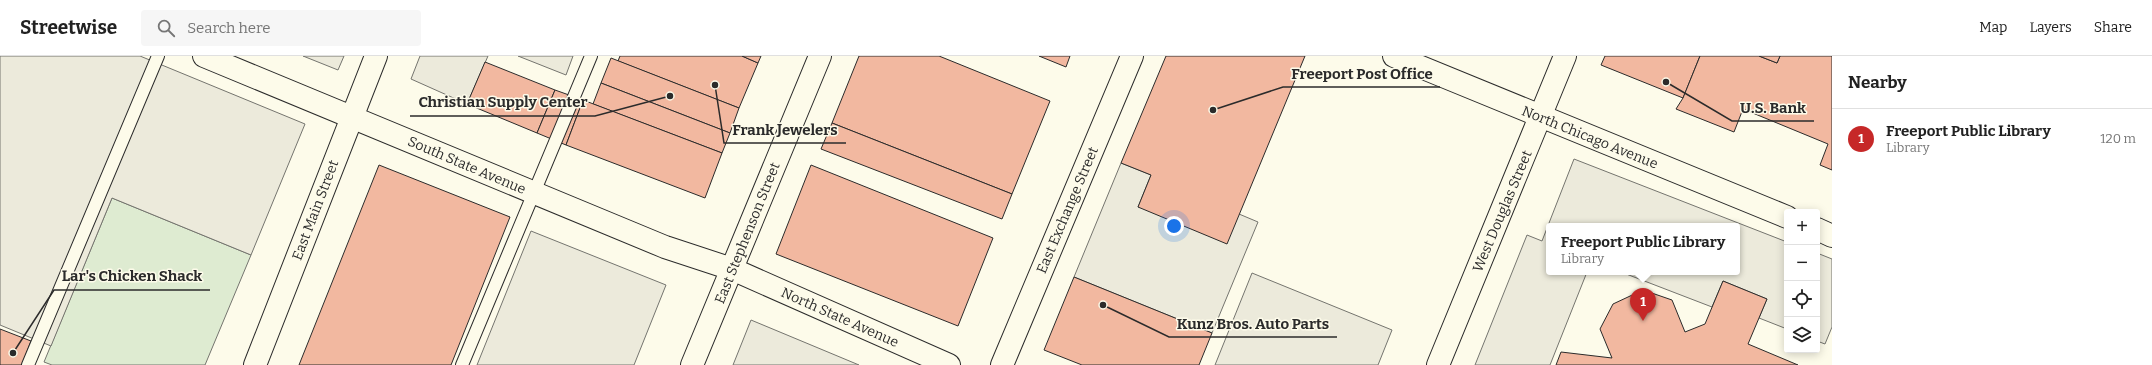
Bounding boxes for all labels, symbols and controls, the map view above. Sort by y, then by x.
search box [141,10,421,46]
text: Streetwise [20,16,117,39]
icon: search [155,17,177,39]
text: Search here [187,19,270,37]
text: Map [1979,19,2007,36]
text: Layers [2029,19,2072,36]
text: Share [2094,19,2132,36]
callout: Freeport Post Office [1283,60,1440,87]
text: Freeport Post Office [1291,65,1433,83]
text: Nearby [1848,72,1907,93]
callout: Christian Supply Center [410,89,595,116]
text: Christian Supply Center [418,93,588,111]
callout: U.S. Bank [1732,94,1814,121]
text: U.S. Bank [1740,99,1806,117]
street label: North Chicago Avenue [1519,102,1660,173]
callout: Frank Jewelers [724,116,846,143]
text: Frank Jewelers [732,121,838,139]
text: Freeport Public Library [1886,122,2051,140]
text: 1 [1858,131,1864,146]
text: 120 m [2100,131,2136,146]
street label: South State Avenue [405,133,528,198]
text: Library [1886,140,1930,155]
street label: East Exchange Street [1033,144,1102,276]
street label: West Douglas Street [1469,148,1536,275]
street label: East Main Street [289,158,342,263]
street label: East Stephenson Street [711,160,784,306]
map controls [1784,209,1820,353]
button: + [1784,209,1820,245]
your location [1164,216,1184,236]
popup [1546,223,1740,275]
text: Freeport Public Library [1561,233,1725,251]
button: − [1784,245,1820,281]
text: Library [1561,251,1604,266]
callout: Lar's Chicken Shack [54,263,210,290]
text: Lar's Chicken Shack [62,267,202,285]
button: locate [1784,281,1820,317]
street label: North State Avenue [778,284,901,351]
pin: 1 [1630,288,1656,321]
callout: Kunz Bros. Auto Parts [1169,310,1337,337]
text: Kunz Bros. Auto Parts [1177,315,1329,333]
button: layers [1784,317,1820,353]

